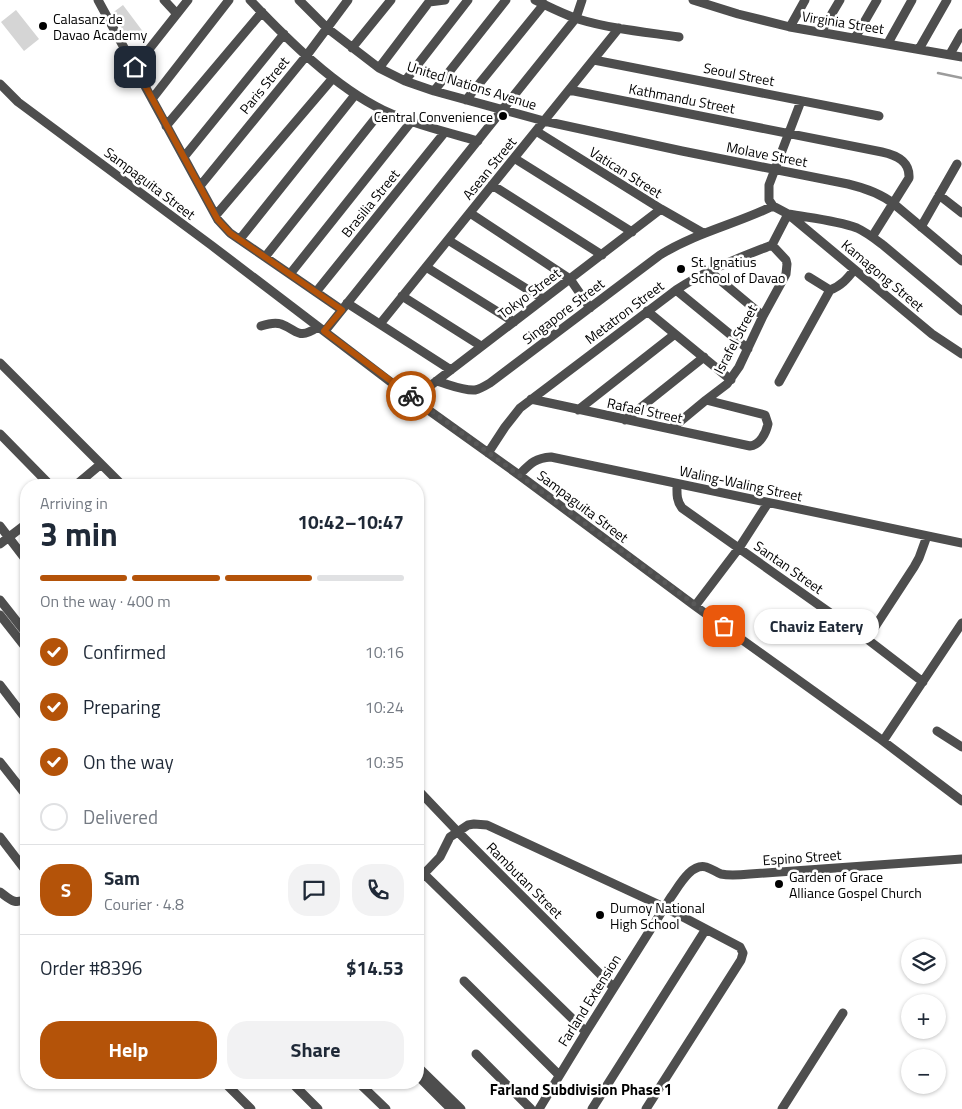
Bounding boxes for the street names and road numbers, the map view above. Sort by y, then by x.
street label: Virginia Street [800,5,886,39]
street label: Paris Street [234,52,294,118]
street label: United Nations Avenue [404,55,540,115]
street label: Seoul Street [702,57,776,91]
street label: Kathmandu Street [627,77,737,119]
street label: Asean Street [457,132,521,204]
street label: Molave Street [725,136,809,172]
street label: Vatican Street [585,141,667,203]
street label: Sampaguita Street [100,142,200,224]
street label: Brasilia Street [336,164,404,242]
street label: Kamagong Street [837,234,929,316]
street label: Tokyo Street [493,262,565,323]
street label: Singapore Street [518,273,609,349]
street label: Metatron Street [580,275,668,349]
street label: Israfel Street [708,301,762,377]
street label: Rafael Street [605,392,685,428]
street label: Waling-Waling Street [678,460,805,506]
street label: Sampaguita Street [533,465,633,547]
street label: Santan Street [750,535,828,599]
street label: Rambutan Street [482,837,568,923]
street label: Espino Street [762,844,842,870]
street label: Farland Extension [552,950,626,1050]

